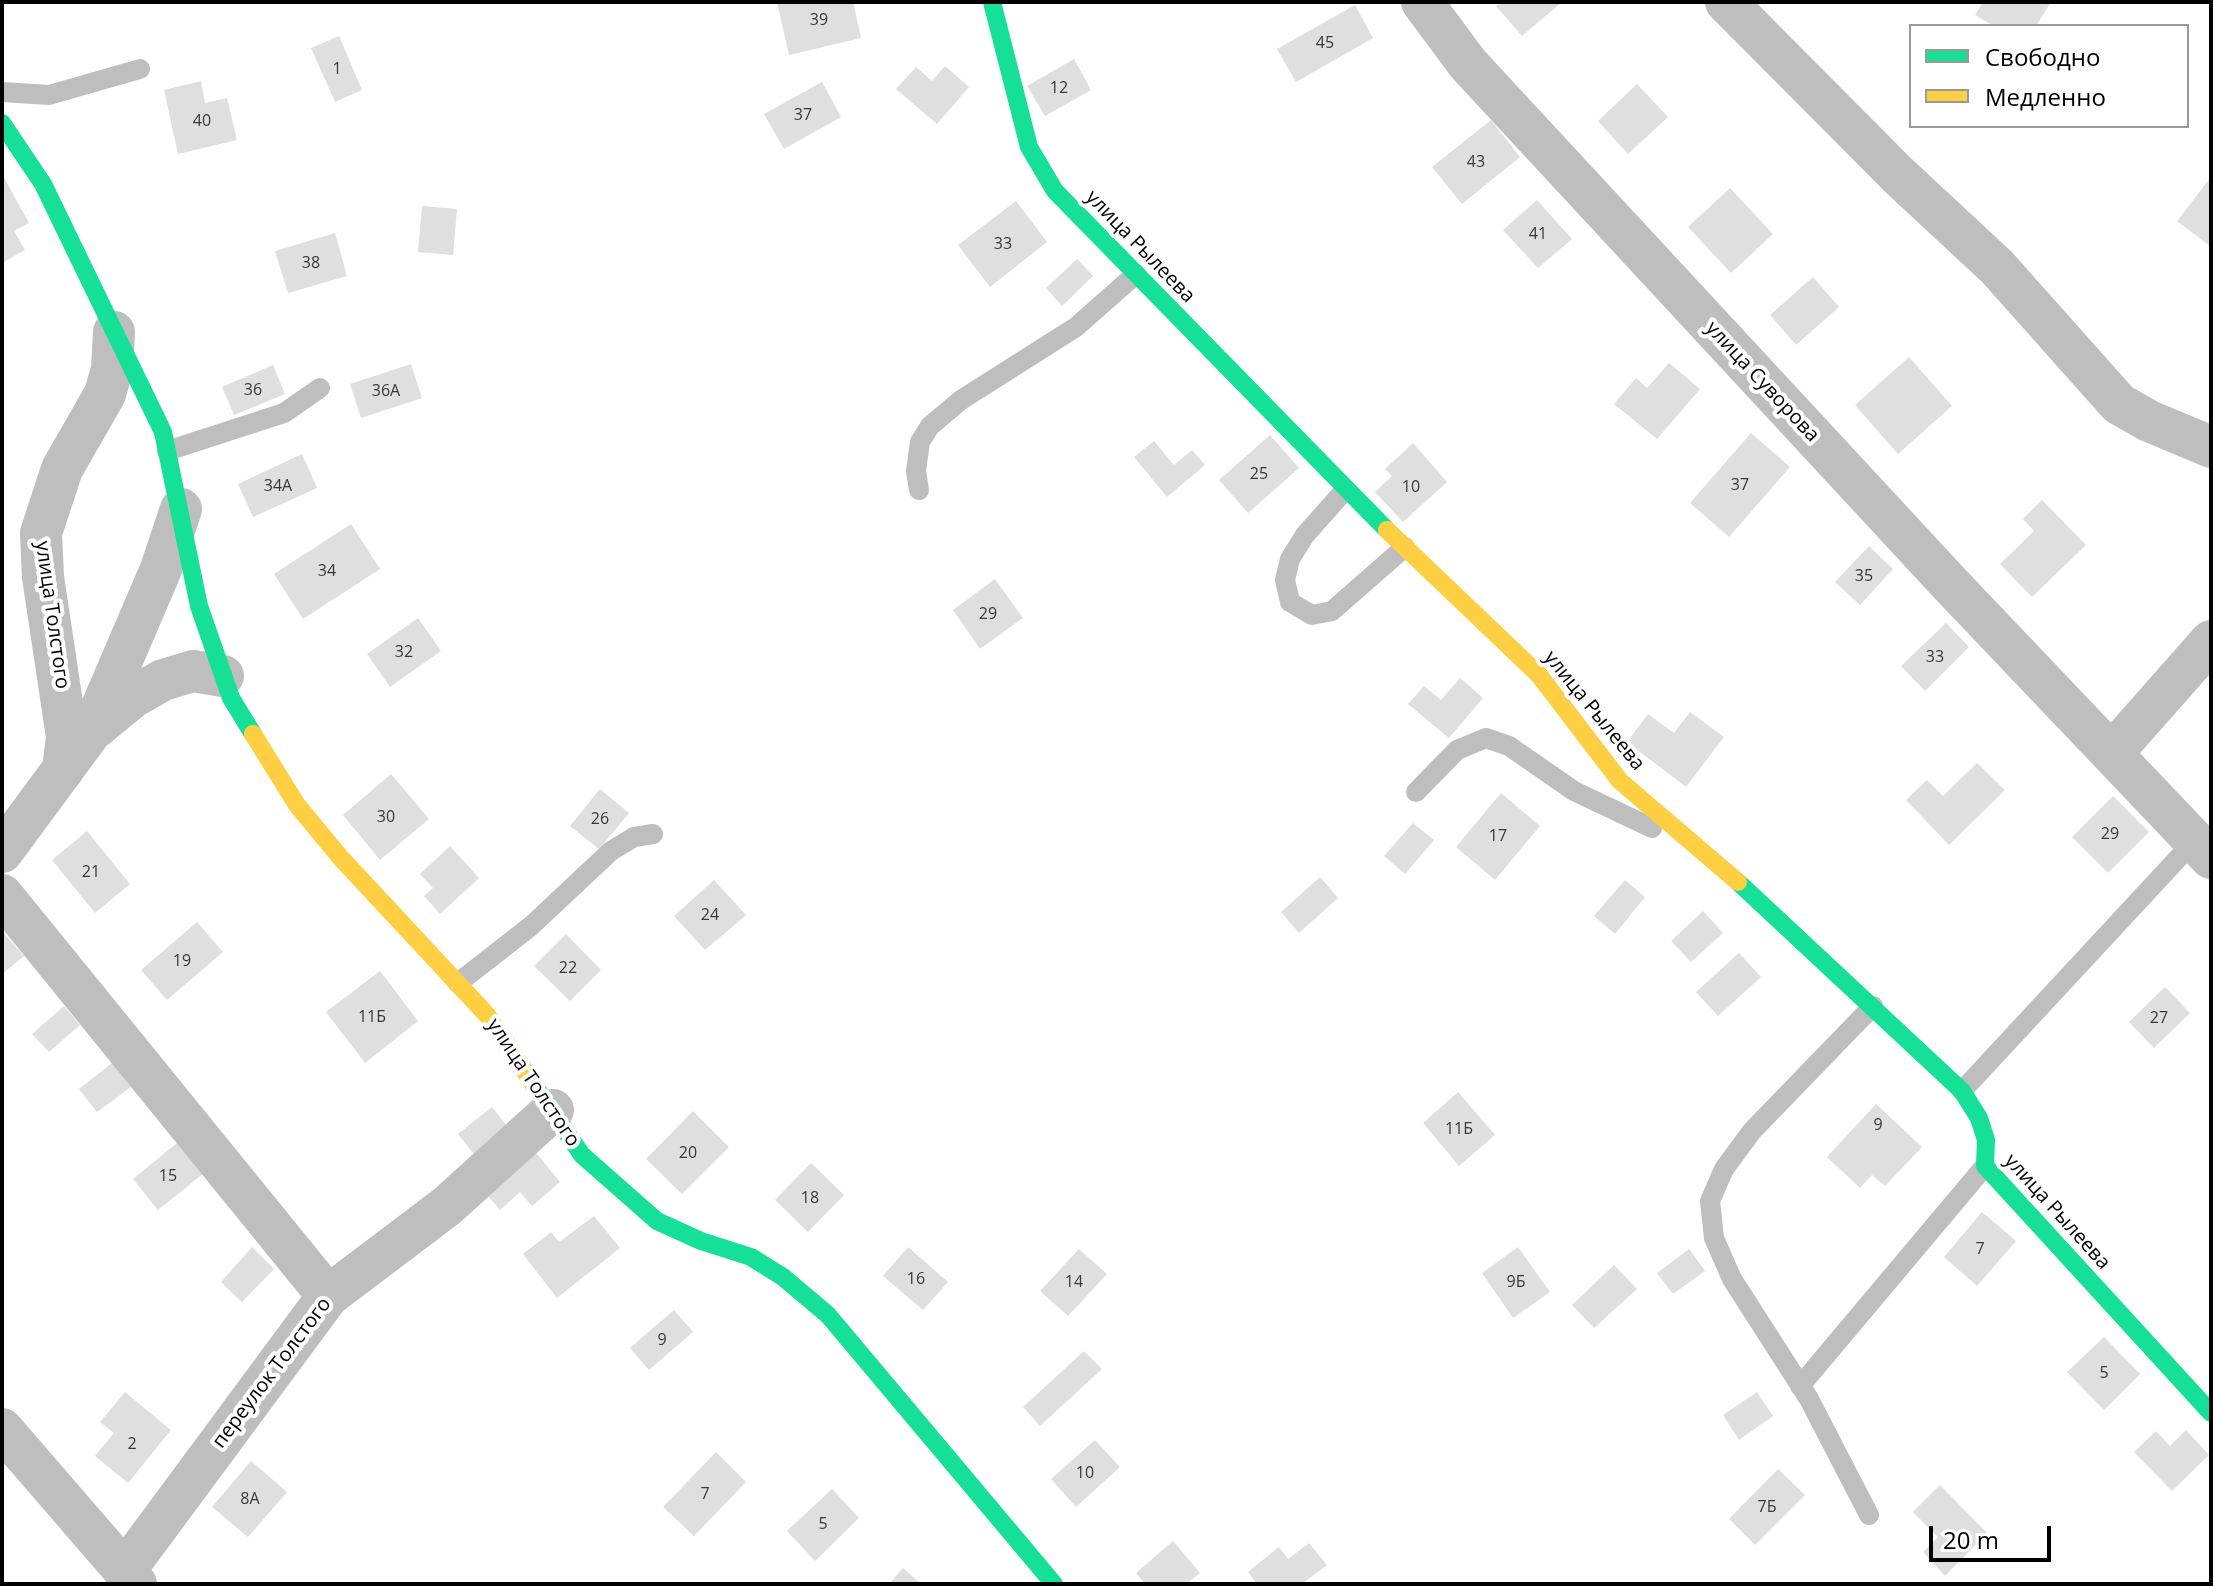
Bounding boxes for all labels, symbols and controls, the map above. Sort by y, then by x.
house number: 39 [810,10,828,30]
legend [1909,24,2189,128]
house number: 45 [1316,33,1334,53]
text: Свободно [1985,40,2100,73]
house number: 1 [332,59,342,79]
house number: 12 [1050,78,1068,98]
text: Медленно [1985,80,2106,113]
house number: 37 [794,105,812,125]
house number: 40 [193,111,211,131]
house number: 43 [1467,152,1485,172]
street label: улица Рылеева [1080,186,1200,308]
house number: 41 [1529,224,1547,244]
house number: 33 [994,234,1012,254]
house number: 38 [302,253,320,273]
street label: улица Суворова [1700,317,1824,447]
house number: 36 [244,380,262,400]
house number: 36А [372,381,400,401]
house number: 25 [1250,464,1268,484]
house number: 37 [1731,475,1749,495]
house number: 34А [264,476,292,496]
house number: 10 [1402,477,1420,497]
street label: улица Толстого [30,539,74,691]
house number: 34 [318,561,336,581]
house number: 35 [1855,566,1873,586]
house number: 29 [979,604,997,624]
house number: 32 [395,642,413,662]
street label: улица Рылеева [1538,646,1650,776]
house number: 33 [1926,647,1944,667]
house number: 30 [377,807,395,827]
house number: 26 [591,809,609,829]
house number: 29 [2101,824,2119,844]
house number: 17 [1489,826,1507,846]
house number: 21 [82,862,100,882]
house number: 24 [701,905,719,925]
house number: 19 [173,951,191,971]
house number: 22 [559,958,577,978]
house number: 11Б [358,1007,386,1027]
house number: 27 [2150,1008,2168,1028]
street label: улица Толстого [481,1014,585,1152]
house number: 9 [1873,1115,1883,1135]
house number: 11Б [1445,1119,1473,1139]
house number: 20 [679,1143,697,1163]
street label: улица Рылеева [1999,1149,2115,1275]
house number: 15 [159,1166,177,1186]
house number: 18 [801,1188,819,1208]
house number: 7 [1975,1239,1985,1259]
house number: 16 [907,1269,925,1289]
house number: 14 [1065,1272,1083,1292]
house number: 9Б [1507,1272,1525,1292]
street label: переулок Толстого [208,1293,336,1453]
house number: 9 [657,1330,667,1350]
house number: 5 [2099,1363,2109,1383]
house number: 2 [127,1434,137,1454]
house number: 10 [1076,1463,1094,1483]
house number: 7 [700,1484,710,1504]
house number: 8А [240,1489,260,1509]
house number: 7Б [1758,1497,1776,1517]
scale bar [1933,1510,2055,1560]
house number: 5 [818,1514,828,1534]
text: 20 m [1943,1523,1999,1556]

